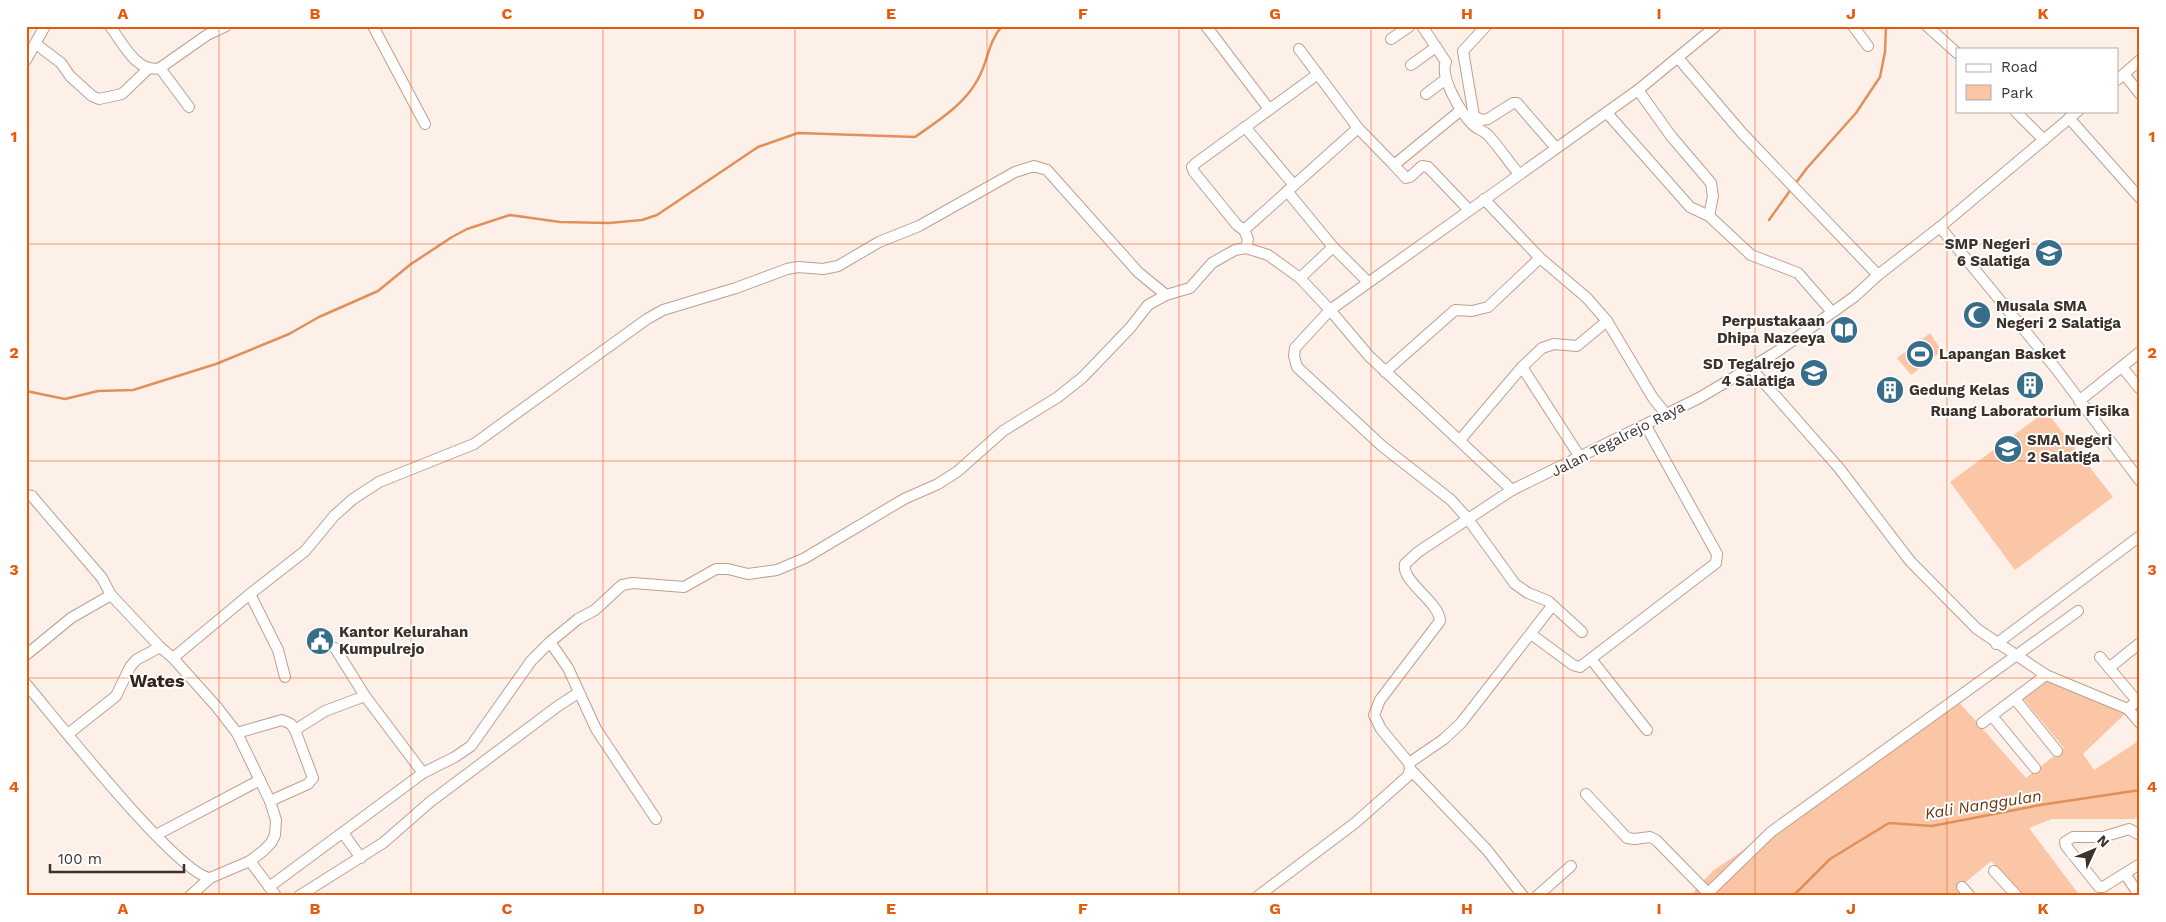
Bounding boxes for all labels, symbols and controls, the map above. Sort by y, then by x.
text: A [118,4,129,23]
text: B [310,4,321,23]
text: C [502,4,513,23]
text: D [693,4,705,23]
text: E [886,4,896,23]
text: F [1078,4,1088,23]
text: G [1269,4,1281,23]
text: H [1461,4,1473,23]
text: I [1656,4,1662,23]
text: J [1846,4,1856,23]
text: K [2037,4,2049,23]
legend [1956,48,2118,112]
text: Road [2001,58,2038,76]
text: Park [2001,84,2034,102]
text: 1 [11,127,17,146]
text: 1 [2149,127,2155,146]
place label: SMP Negeri 6 Salatiga [1945,235,2030,270]
school or university icon: SMP Negeri 6 Salatiga [2034,238,2064,268]
place label: Musala SMA Negeri 2 Salatiga [1996,297,2121,332]
mosque icon: Musala SMA Negeri 2 Salatiga [1962,300,1992,330]
place label: Perpustakaan Dhipa Nazeeya [1717,312,1825,347]
library icon: Perpustakaan Dhipa Nazeeya [1829,315,1859,345]
sports icon: Lapangan Basket [1905,339,1935,369]
text: 2 [9,343,19,362]
text: 2 [2147,343,2157,362]
place label: Lapangan Basket [1939,345,2066,363]
place label: SD Tegalrejo 4 Salatiga [1703,355,1795,390]
school or university icon: SD Tegalrejo 4 Salatiga [1799,358,1829,388]
building icon: Ruang Laboratorium Fisika [2015,370,2045,400]
building icon: Gedung Kelas [1875,375,1905,405]
place label: Gedung Kelas [1909,381,2009,399]
street label: Jalan Tegalrejo Raya [1548,397,1688,481]
place label: Ruang Laboratorium Fisika [1931,402,2130,420]
place label: SMA Negeri 2 Salatiga [2027,431,2112,466]
school or university icon: SMA Negeri 2 Salatiga [1993,434,2023,464]
text: 3 [9,560,19,579]
text: 3 [2147,560,2157,579]
place label: Kantor Kelurahan Kumpulrejo [339,623,468,658]
public building icon: Kantor Kelurahan Kumpulrejo [305,626,335,656]
district label: Wates [129,670,185,691]
text: 4 [9,777,19,796]
text: 4 [2147,777,2157,796]
water label: Kali Nanggulan [1923,786,2043,823]
north arrow [2068,824,2118,874]
text: N [2094,832,2113,850]
scale bar [50,842,184,874]
text: 100 m [58,850,102,868]
text: A [118,899,129,918]
text: B [310,899,321,918]
text: C [502,899,513,918]
text: D [693,899,705,918]
text: E [886,899,896,918]
text: F [1078,899,1088,918]
text: G [1269,899,1281,918]
text: H [1461,899,1473,918]
text: I [1656,899,1662,918]
text: J [1846,899,1856,918]
text: K [2037,899,2049,918]

